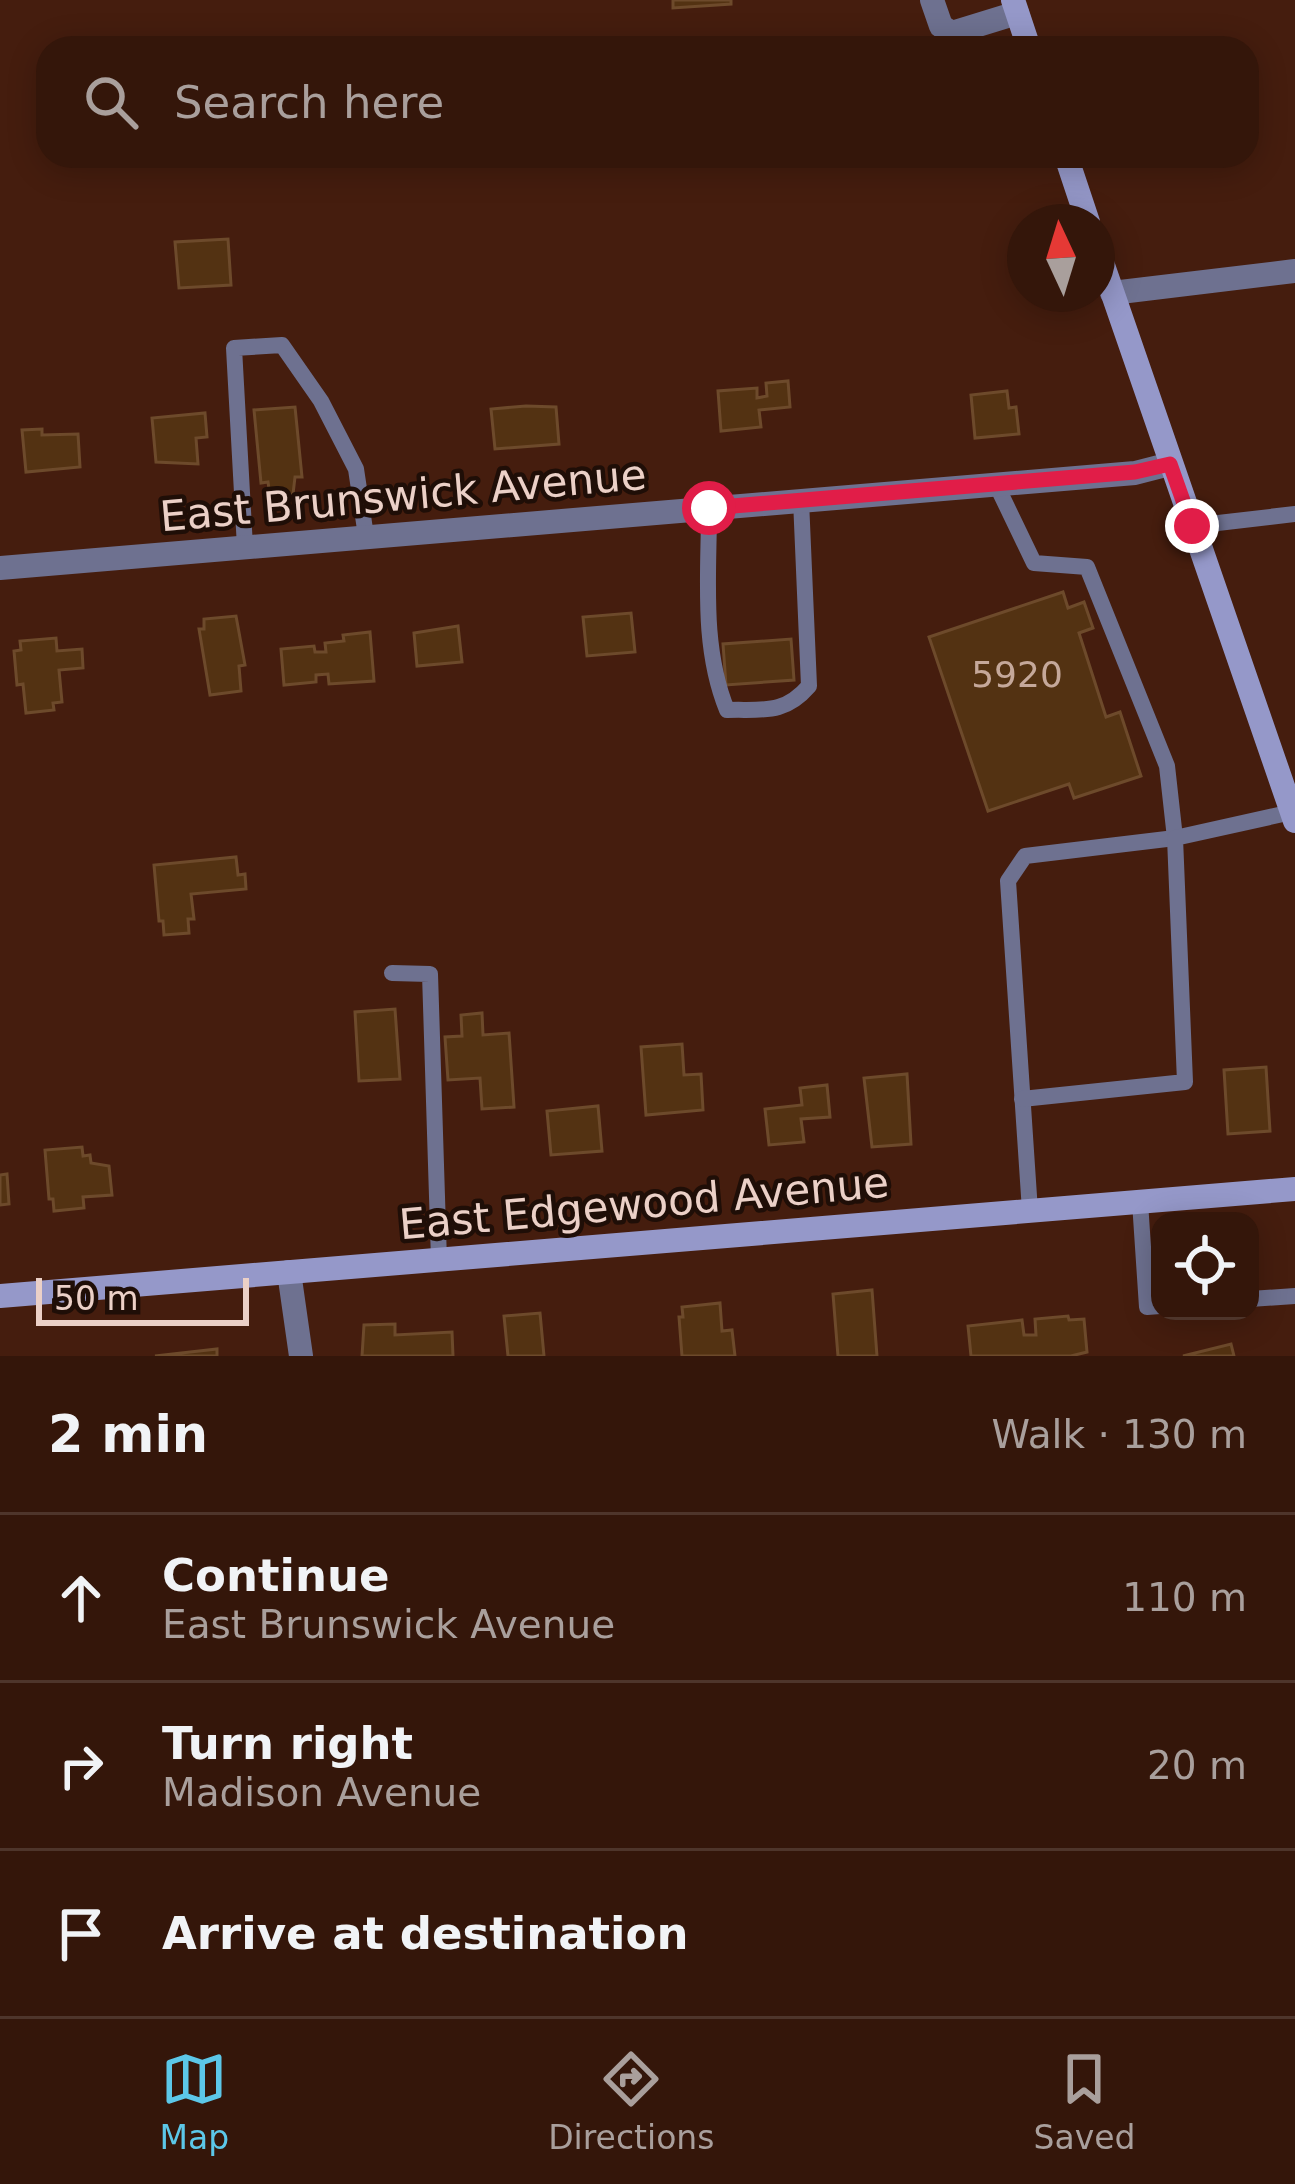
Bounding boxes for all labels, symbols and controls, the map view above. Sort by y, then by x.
search box [36,36,1259,168]
icon: search [78,69,144,135]
text: Search here [174,76,444,129]
north arrow [1007,204,1115,312]
street label: East Brunswick Avenue [158,450,648,541]
route start [682,481,736,535]
route end [1165,499,1219,553]
house number: 5920 [971,654,1063,695]
street label: East Edgewood Avenue [397,1158,891,1249]
map controls [1151,1212,1259,1320]
button: locate [1151,1212,1259,1320]
scale bar [36,1272,249,1325]
text: 50 m [54,1279,139,1318]
text: 2 min [48,1405,208,1464]
text: Walk · 130 m [992,1412,1247,1457]
text: Continue [162,1549,390,1602]
icon: ahead [48,1565,114,1631]
text: 110 m [1122,1575,1247,1620]
text: East Brunswick Avenue [162,1602,615,1647]
text: Turn right [162,1717,413,1770]
icon: right [48,1733,114,1799]
text: 20 m [1147,1743,1247,1788]
text: Madison Avenue [162,1770,481,1815]
icon: arrive [48,1901,114,1967]
text: Arrive at destination [162,1907,688,1960]
tab: Map [160,2046,229,2157]
tab: Directions [548,2046,714,2157]
tab: Saved [1034,2046,1135,2157]

